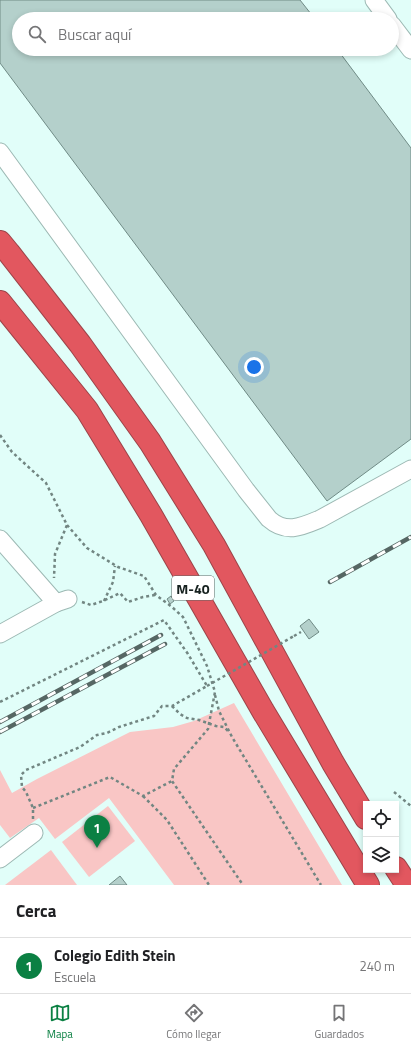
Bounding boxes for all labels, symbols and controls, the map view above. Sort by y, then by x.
search box [12,12,399,56]
icon: search [26,23,48,45]
text: Buscar aquí [58,23,131,46]
your location [244,357,264,377]
road number: M-40 [172,576,214,600]
map controls [363,801,399,873]
button: locate [363,801,399,837]
pin: 1 [84,815,110,848]
button: layers [363,837,399,873]
text: Cerca [16,898,56,924]
text: Colegio Edith Stein [54,944,176,967]
text: 1 [25,956,33,976]
text: 240 m [359,956,395,976]
text: Escuela [54,967,96,987]
tab: Mapa [47,1002,73,1042]
tab: Cómo llegar [166,1002,221,1042]
tab: Guardados [314,1002,364,1042]

